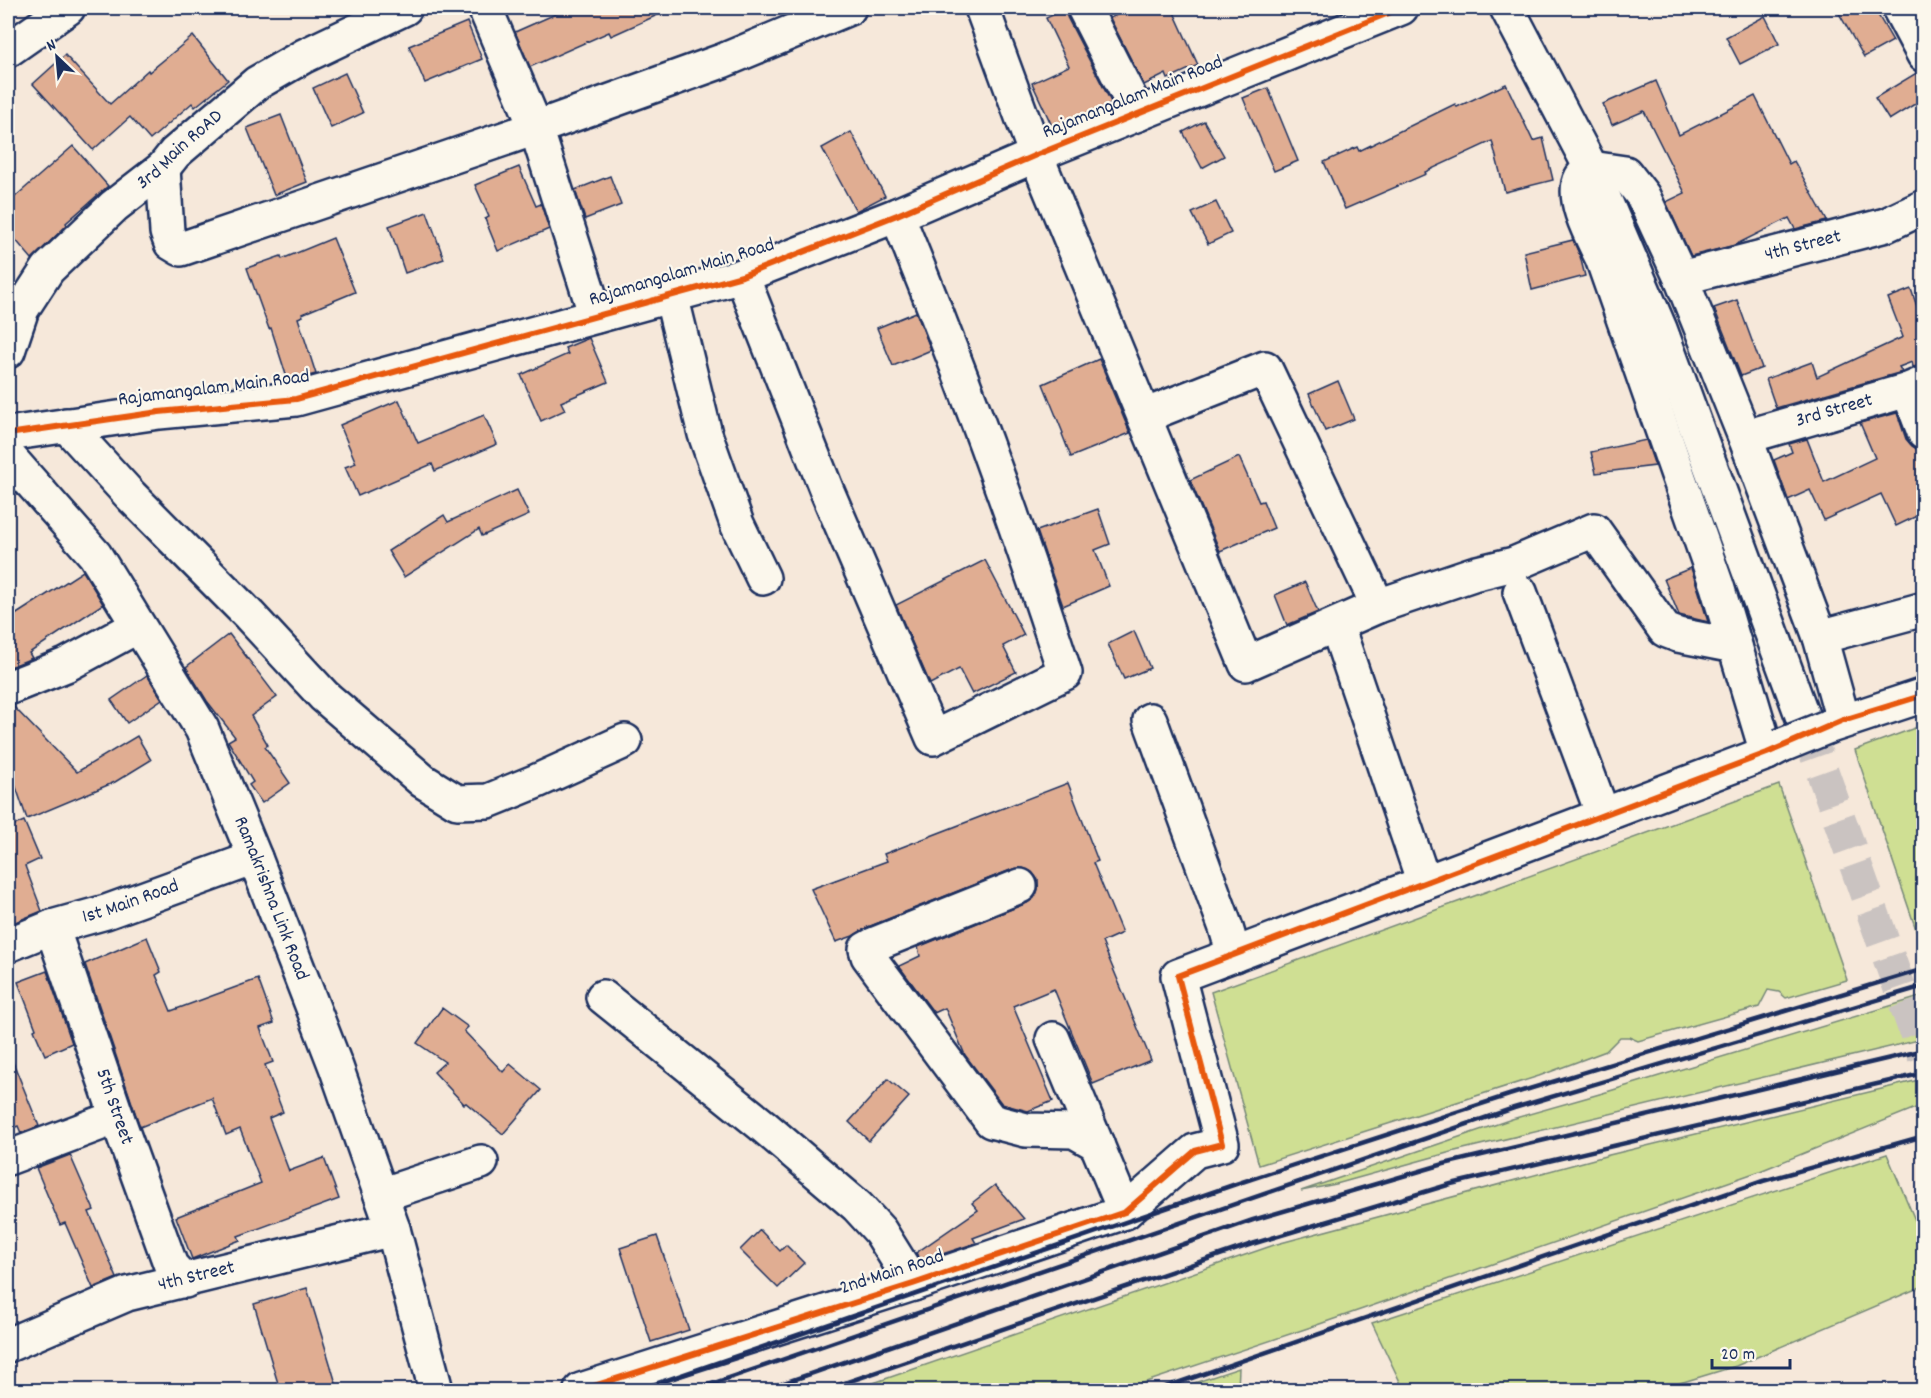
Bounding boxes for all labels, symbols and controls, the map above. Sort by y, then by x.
north arrow [27,27,87,87]
text: N [43,34,60,58]
street label: Rajamangalam Main Road [1038,49,1228,147]
street label: 3rd Main RoAD [131,103,230,197]
street label: 4th Street [1762,223,1844,270]
street label: Rajamangalam Main Road [586,231,778,315]
street label: Rajamangalam Main Road [117,363,311,415]
street label: 3rd Street [1793,387,1876,436]
street label: Ramakrishna Link Road [226,813,315,985]
street label: 1st Main Road [79,873,183,932]
street label: 5th Street [87,1065,140,1149]
street label: 2nd Main Road [836,1243,948,1303]
street label: 4th Street [155,1254,238,1300]
scale bar [1712,1332,1790,1370]
text: 20 m [1721,1343,1755,1368]

